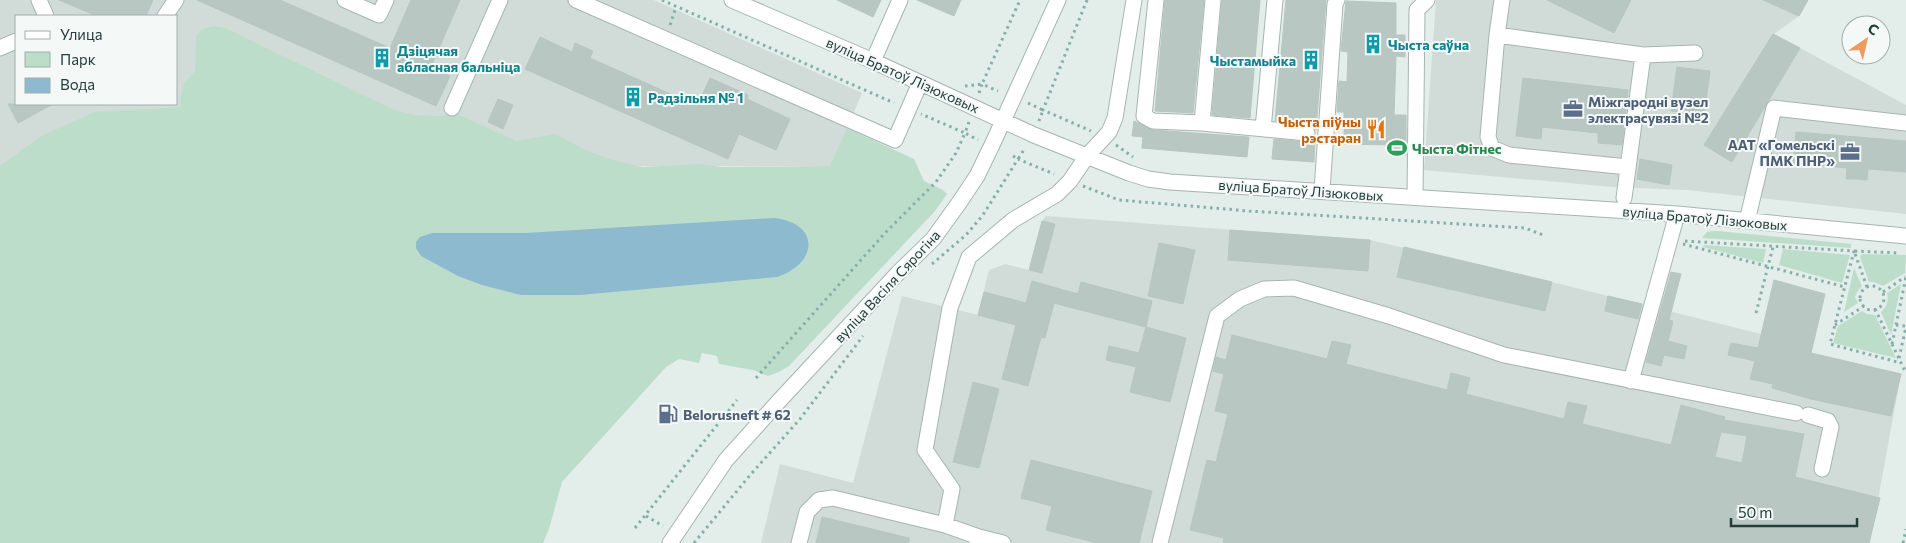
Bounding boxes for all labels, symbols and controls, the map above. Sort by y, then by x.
legend [15,15,178,105]
north arrow [1841,15,1891,65]
text: С [1865,19,1882,39]
text: Улица [60,25,102,43]
building icon: Чыста саўна [1362,33,1384,55]
street label: вуліца Братоў Лізюковых [824,34,983,117]
place label: Чыста саўна [1388,36,1469,53]
place label: Дзіцячая абласная бальніца [397,42,520,75]
building icon: Дзіцячая абласная бальніца [371,47,393,69]
building icon: Чыстамыйка [1300,49,1322,71]
text: Парк [60,50,96,68]
place label: Чыстамыйка [1210,52,1296,69]
text: Вода [60,75,95,93]
building icon: Радзільня № 1 [622,86,644,108]
place label: Радзільня № 1 [648,89,744,106]
place label: Міжгародні вузел электрасувязі №2 [1588,93,1709,126]
office icon: Міжгародні вузел электрасувязі №2 [1562,98,1584,120]
place label: Чыста піўны рэстаран [1278,113,1361,146]
restaurant icon: Чыста піўны рэстаран [1365,118,1387,140]
place label: ААТ «Гомельскі ПМК ПНР» [1728,136,1835,169]
sports icon: Чыста Фітнес [1386,137,1408,159]
place label: Чыста Фітнес [1412,140,1502,157]
office icon: ААТ «Гомельскі ПМК ПНР» [1839,141,1861,163]
street label: вуліца Братоў Лізюковых [1218,176,1385,204]
street label: вуліца Братоў Лізюковых [1622,202,1789,234]
street label: вуліца Васіля Сярогіна [831,226,943,346]
fuel station icon: Belorusneft # 62 [657,403,679,425]
place label: Belorusneft # 62 [683,406,791,423]
scale bar [1731,496,1857,528]
text: 50 m [1738,503,1772,521]

